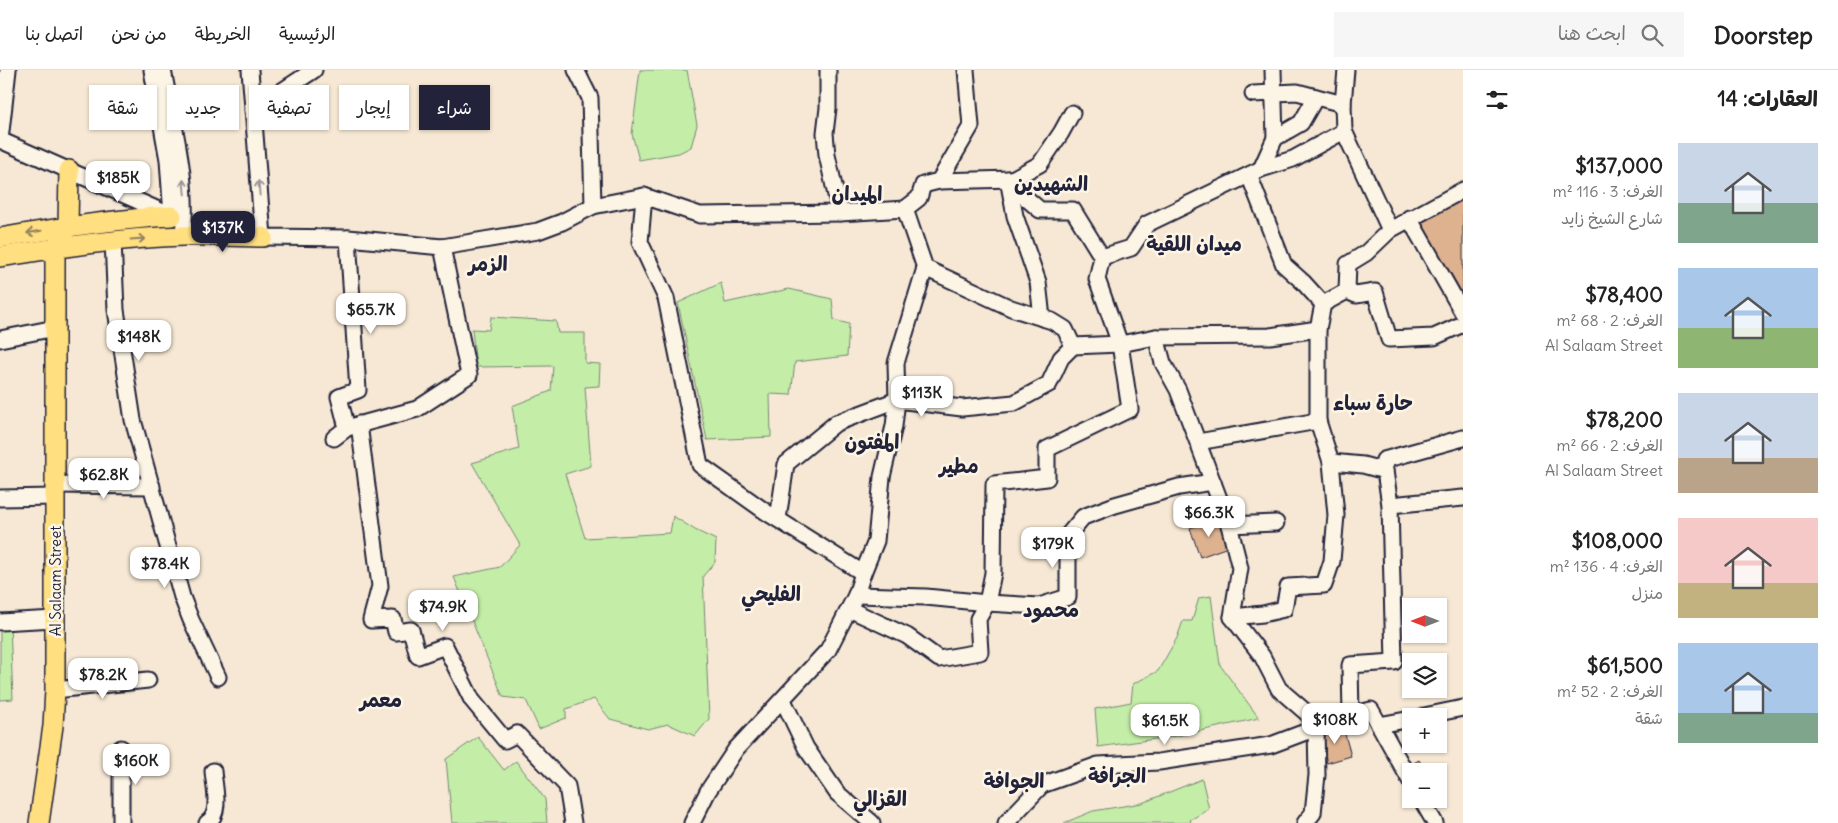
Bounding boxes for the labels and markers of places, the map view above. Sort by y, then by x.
pin: $185K [83,160,153,203]
pin: $137K [188,210,258,253]
pin: $65.7K [330,292,412,335]
pin: $148K [104,320,174,362]
pin: $113K [887,376,957,418]
pin: $62.8K [63,458,145,500]
pin: $66.3K [1168,496,1250,538]
pin: $179K [1018,526,1088,569]
pin: $78.4K [124,546,206,589]
pin: $74.9K [402,590,484,632]
pin: $78.2K [62,658,144,700]
pin: $108K [1300,702,1370,745]
pin: $61.5K [1124,704,1206,746]
pin: $160K [101,744,171,786]

